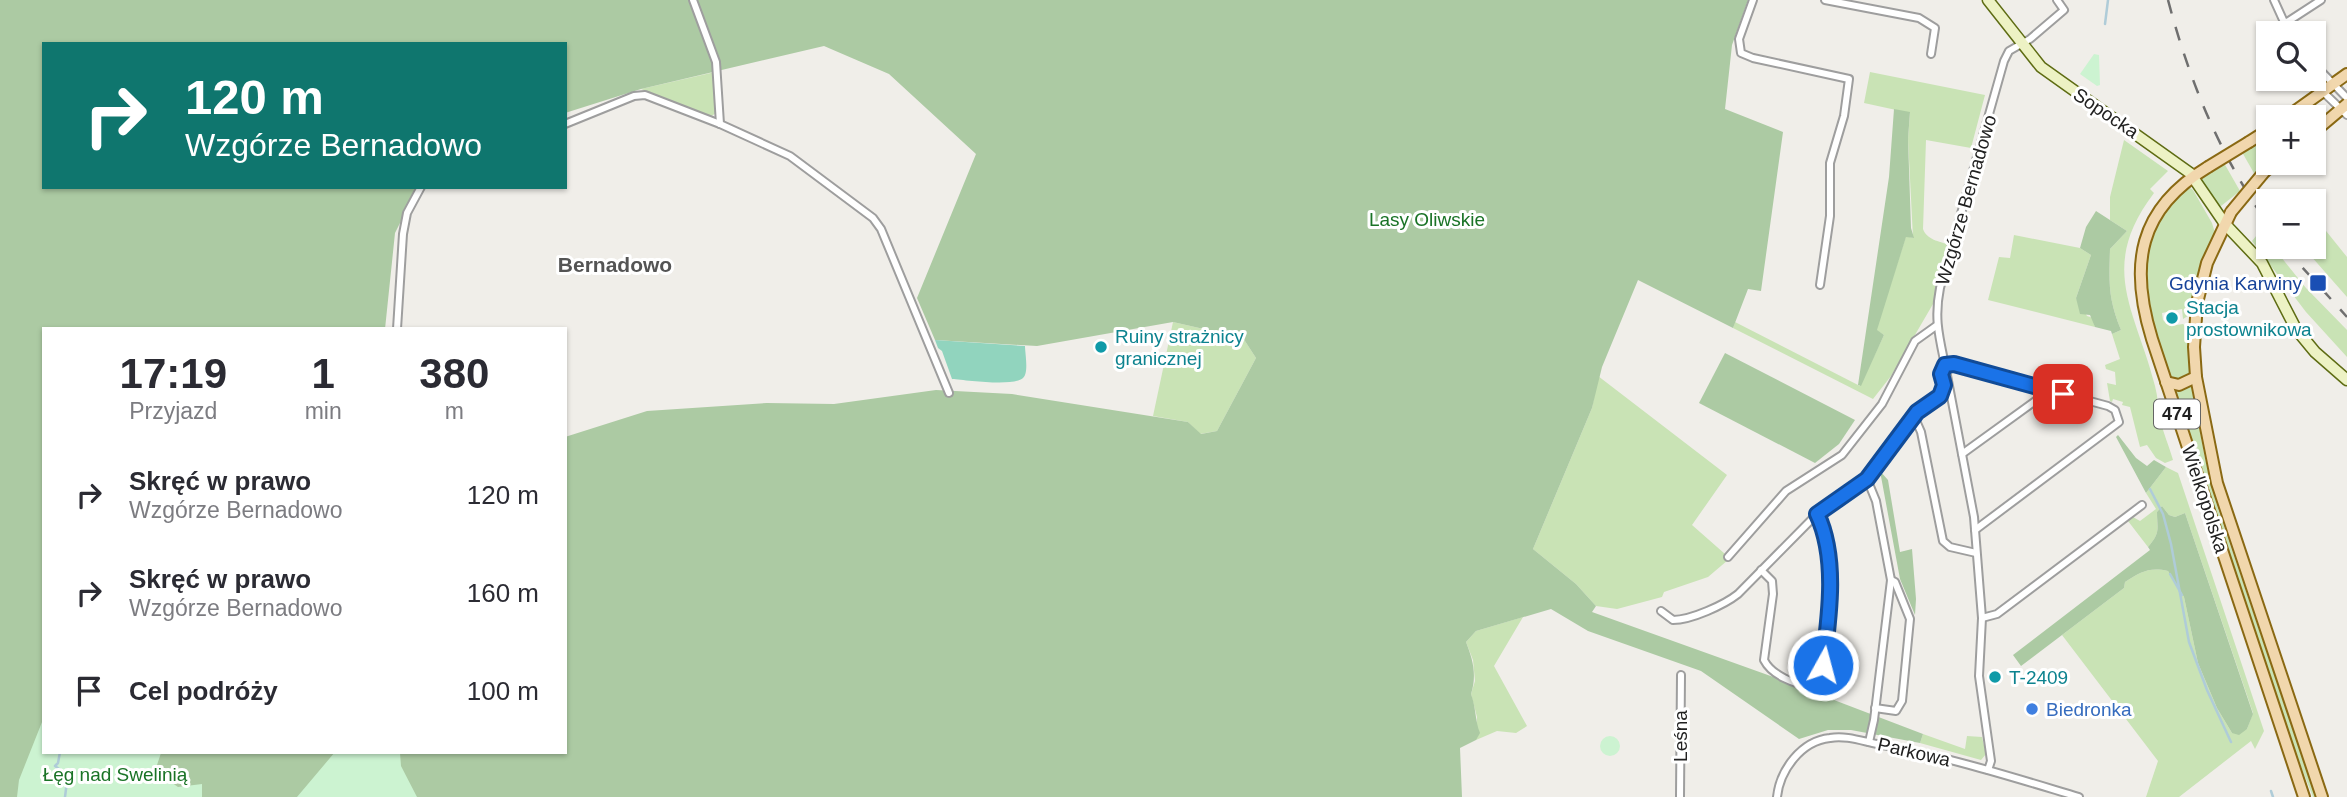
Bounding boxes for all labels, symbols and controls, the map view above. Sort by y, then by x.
map controls [2256,21,2326,259]
button: search [2256,21,2326,91]
icon: right [70,70,161,161]
text: 120 m [185,70,324,124]
street label: Sopocka [2069,84,2143,143]
button: + [2256,105,2326,175]
street label: Wzgórze Bernadowo [1932,112,2000,288]
text: Wzgórze Bernadowo [185,127,482,163]
button: − [2256,189,2326,259]
park label: Lasy Oliwskie [1369,209,1485,230]
district label: Bernadowo [558,253,672,276]
place label: Gdynia Karwiny [2169,273,2302,294]
marker: Gdynia Karwiny [2308,273,2328,293]
place label: Stacja prostownikowa [2186,297,2312,340]
marker: Stacja prostownikowa [2164,310,2180,326]
place label: Ruiny strażnicy granicznej [1115,326,1244,369]
marker: Ruiny strażnicy granicznej [1093,339,1109,355]
text: 17:19 [120,350,227,397]
text: 1 [311,350,335,397]
text: 380 [419,350,489,397]
pin [2033,364,2093,424]
icon: arrive [2044,375,2082,413]
text: Przyjazd [129,398,217,424]
text: min [305,398,342,424]
text: m [445,398,464,424]
road number: 474 [2154,400,2200,428]
street label: Wielkopolska [2178,443,2232,556]
text: Skręć w prawo [129,466,311,496]
icon: right [70,476,108,514]
text: 120 m [467,480,539,510]
text: Wzgórze Bernadowo [129,497,343,523]
text: Skręć w prawo [129,564,311,594]
icon: right [70,574,108,612]
text: 160 m [467,578,539,608]
text: Wzgórze Bernadowo [129,595,343,621]
position arrow [1786,628,1860,702]
place label: T-2409 [2009,667,2068,688]
marker: T-2409 [1987,669,2003,685]
icon: arrive [70,672,108,710]
text: Cel podróży [129,676,278,706]
text: 100 m [467,676,539,706]
place label: Biedronka [2046,699,2132,720]
marker: Biedronka [2024,701,2040,717]
street label: Leśna [1670,710,1691,762]
street label: Parkowa [1876,733,1953,771]
park label: Łęg nad Swelinią [43,764,188,785]

